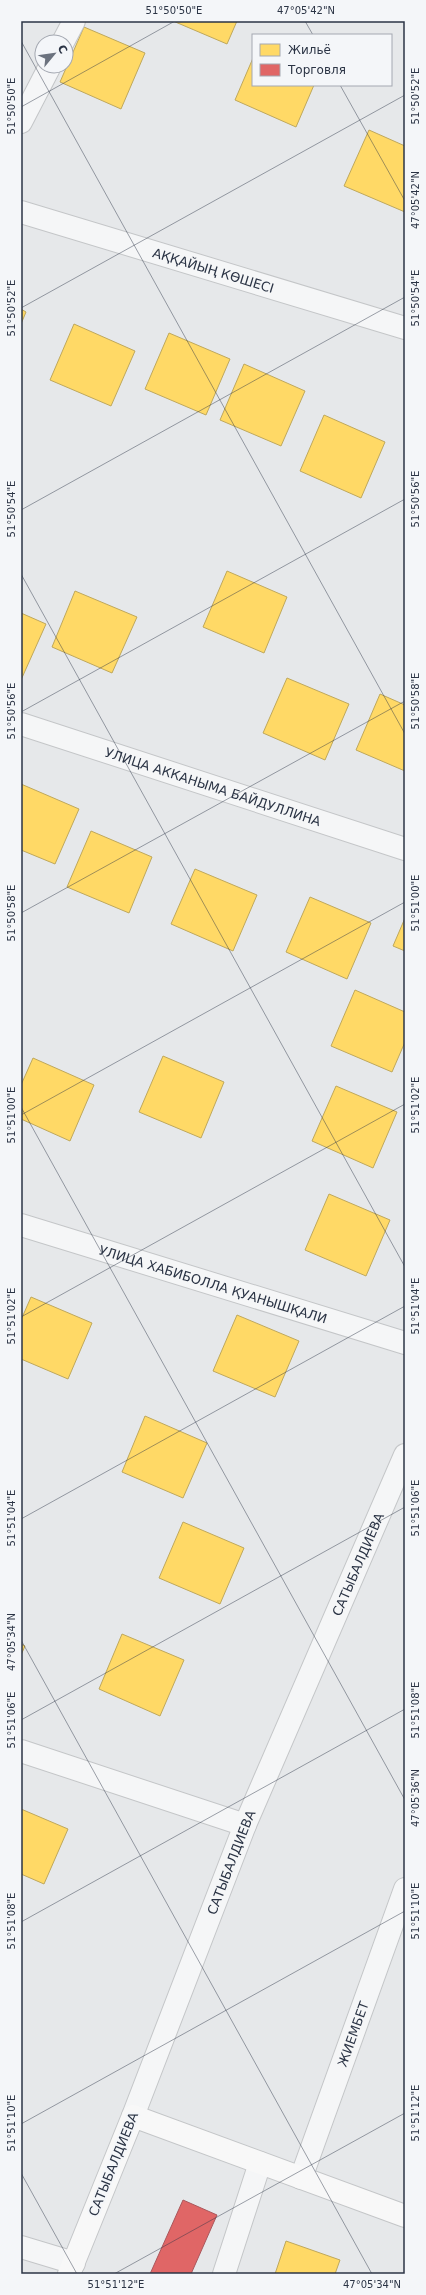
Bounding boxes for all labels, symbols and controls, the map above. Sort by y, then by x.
text: 51°50'50"E [146,5,202,16]
text: 47°05'42"N [277,5,335,16]
north arrow [34,34,74,74]
legend [252,34,392,86]
text: С [55,43,70,56]
text: Жильё [288,43,331,57]
text: Торговля [287,63,346,77]
text: 51°50'52"E [410,68,421,124]
text: 51°50'50"E [6,78,17,134]
text: 47°05'42"N [410,171,421,229]
street label: АҚҚАЙЫҢ КӨШЕСІ [151,245,276,296]
text: 51°50'54"E [410,270,421,326]
text: 51°50'52"E [6,280,17,336]
text: 51°50'56"E [410,471,421,527]
text: 51°50'54"E [6,481,17,537]
text: 51°50'58"E [410,673,421,729]
text: 51°50'56"E [6,683,17,739]
street label: УЛИЦА АККАНЫМА БАЙДУЛЛИНА [103,745,323,829]
text: 51°51'00"E [410,875,421,931]
text: 51°50'58"E [6,885,17,941]
text: 51°51'02"E [410,1077,421,1133]
text: 51°51'00"E [6,1087,17,1143]
street label: УЛИЦА ХАБИБОЛЛА ҚУАНЫШҚАЛИ [97,1242,329,1327]
text: 51°51'04"E [410,1278,421,1334]
text: 51°51'02"E [6,1288,17,1344]
text: 51°51'06"E [410,1480,421,1536]
text: 51°51'04"E [6,1490,17,1546]
street label: САТЫБАЛДИЕВА [329,1510,387,1618]
text: 47°05'34"N [6,1613,17,1671]
text: 51°51'08"E [410,1682,421,1738]
text: 51°51'06"E [6,1692,17,1748]
text: 47°05'36"N [410,1769,421,1827]
street label: САТЫБАЛДИЕВА [204,1808,259,1917]
text: 51°51'10"E [410,1883,421,1939]
text: 51°51'08"E [6,1893,17,1949]
street label: ЖИЕМБЕТ [335,1999,372,2069]
text: 51°51'12"E [410,2085,421,2141]
text: 51°51'10"E [6,2095,17,2151]
street label: САТЫБАЛДИЕВА [86,2110,141,2218]
text: 51°51'12"E [88,2279,144,2290]
text: 47°05'34"N [343,2279,401,2290]

